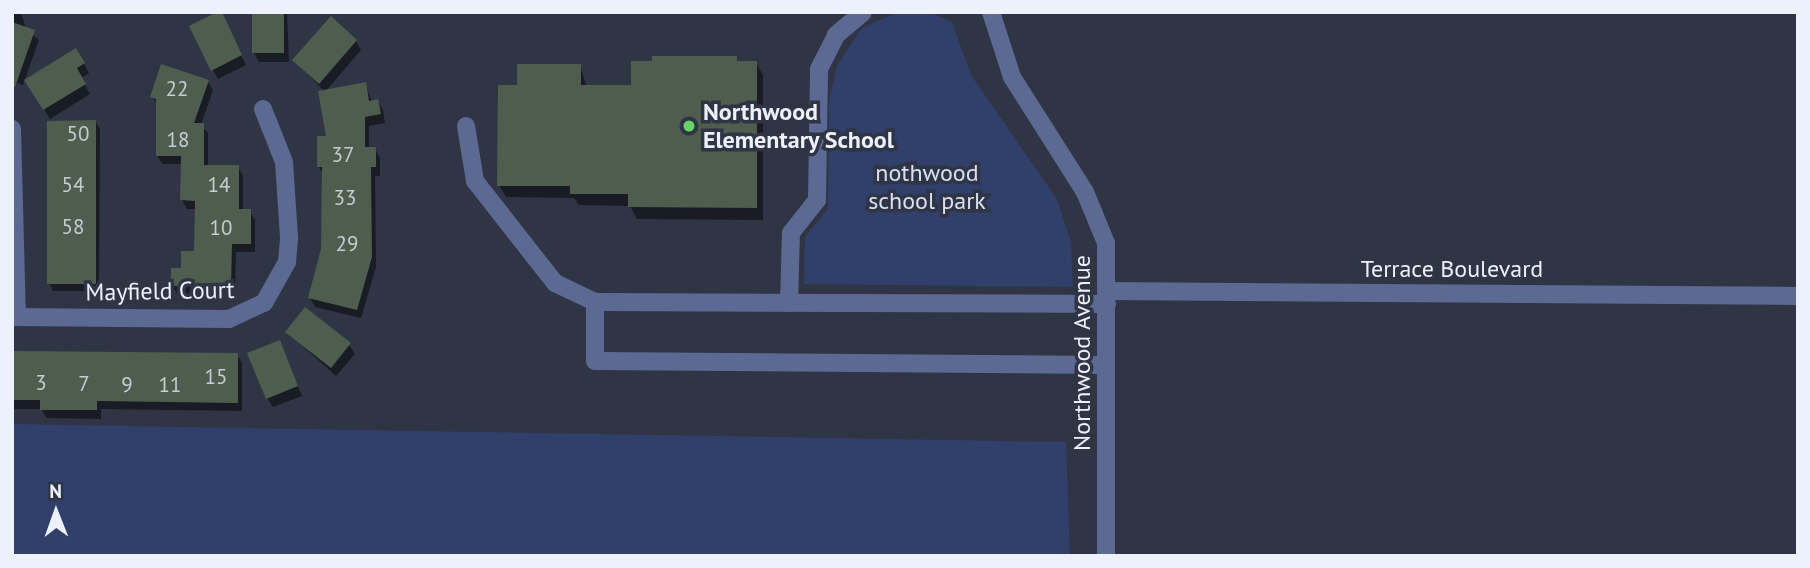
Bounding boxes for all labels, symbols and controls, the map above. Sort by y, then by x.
house number: 22 [166,76,188,102]
place label: Northwood Elementary School [703,98,895,154]
marker: Northwood Elementary School [681,118,697,134]
house number: 50 [67,121,89,147]
house number: 18 [167,127,189,153]
house number: 37 [332,142,354,168]
park label: nothwood school park [868,159,986,215]
house number: 54 [62,172,84,198]
house number: 14 [208,172,230,198]
house number: 33 [334,185,356,211]
house number: 58 [62,214,84,240]
house number: 10 [210,215,232,241]
house number: 29 [336,231,358,257]
street label: Northwood Avenue [1068,255,1096,451]
street label: Terrace Boulevard [1361,255,1543,283]
street label: Mayfield Court [85,275,235,307]
house number: 15 [205,364,227,390]
house number: 3 [35,370,47,396]
house number: 7 [78,371,90,397]
house number: 9 [121,372,133,398]
house number: 11 [159,372,181,398]
north arrow [21,477,91,547]
text: N [49,479,62,503]

